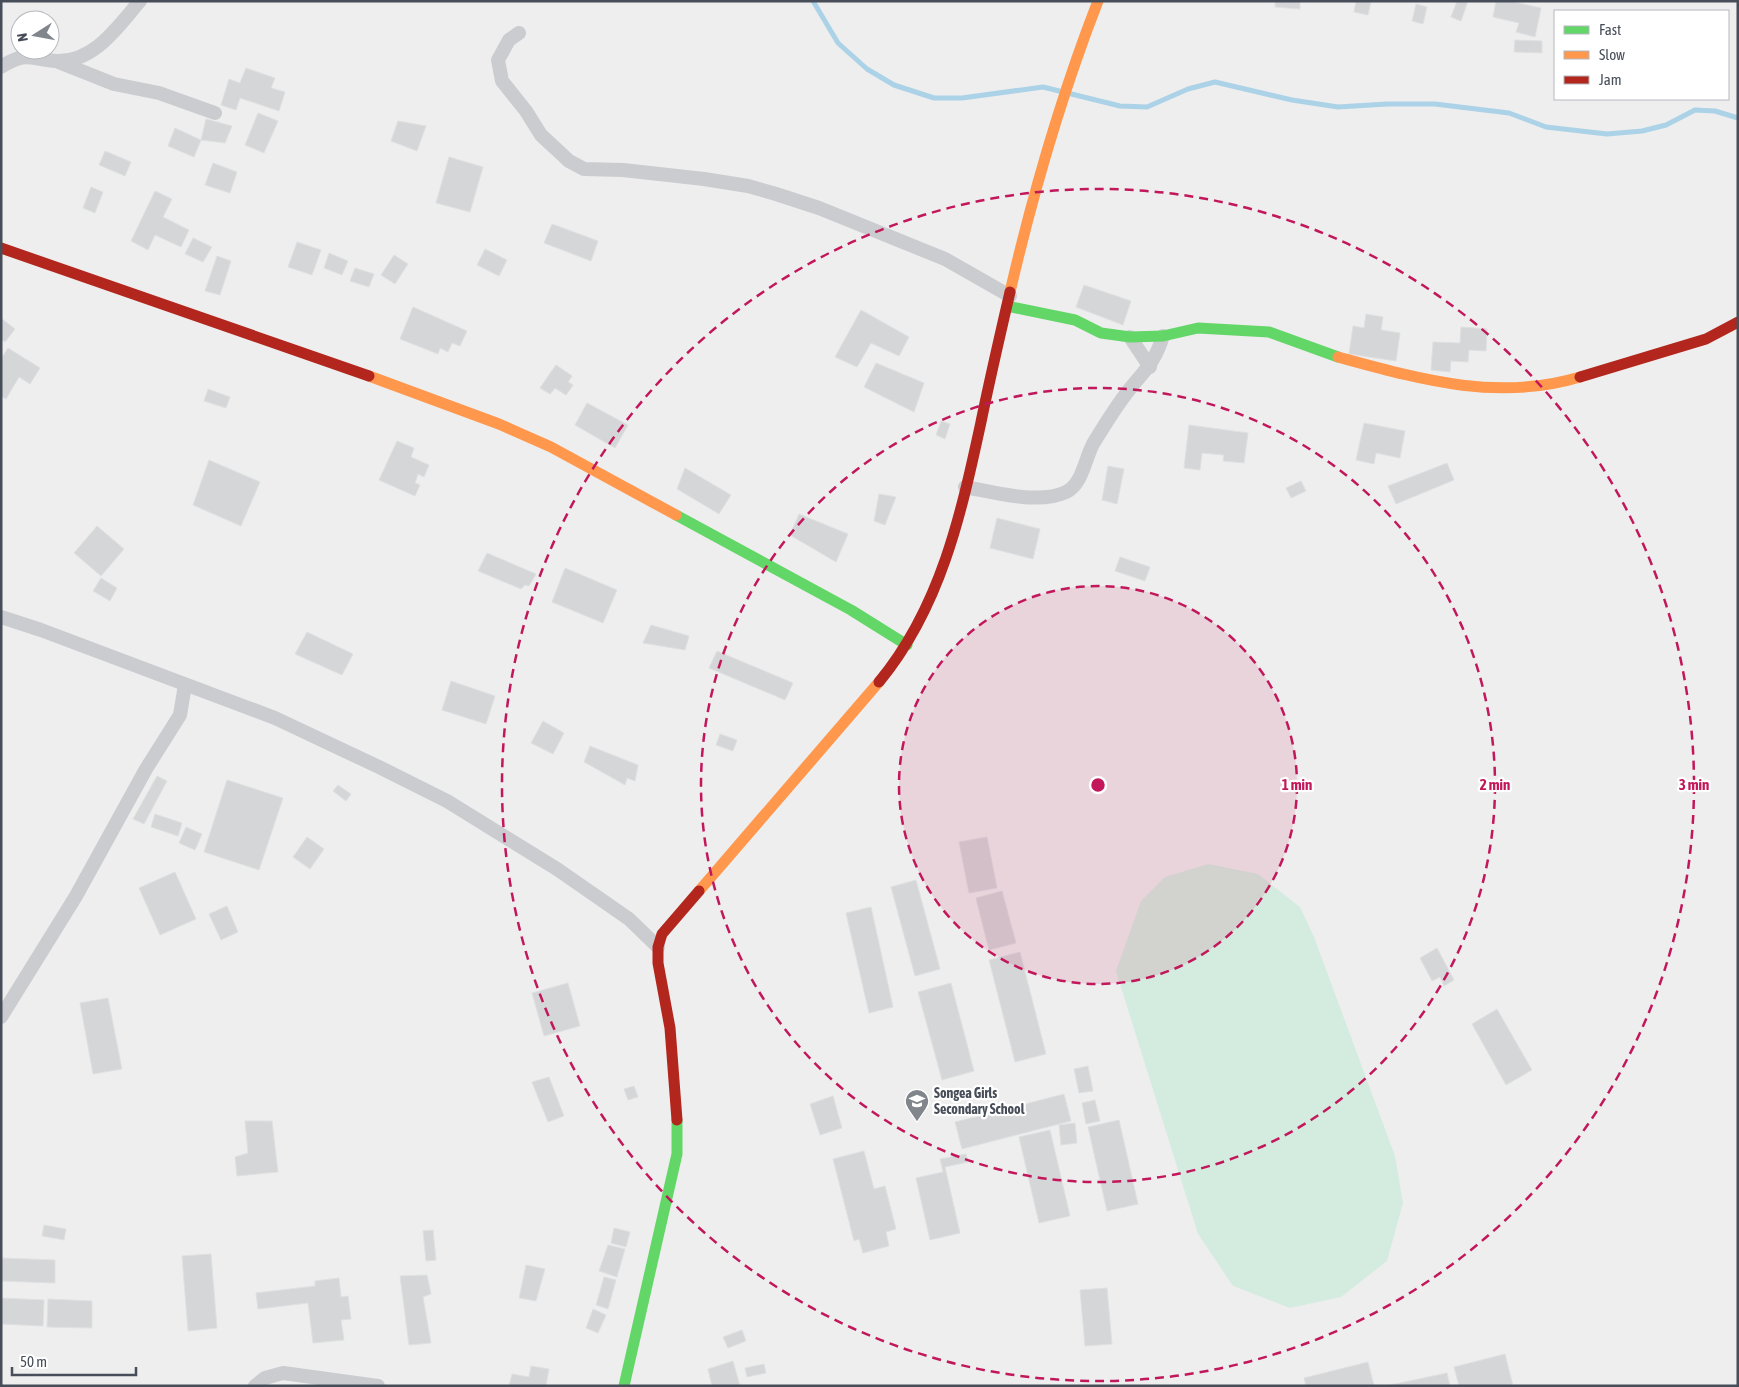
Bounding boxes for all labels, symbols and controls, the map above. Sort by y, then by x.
north arrow [10,10,60,60]
legend [1554,10,1729,100]
text: Fast [1599,21,1621,38]
text: N [14,32,31,43]
text: Slow [1599,46,1625,63]
text: Jam [1599,71,1622,88]
centre of rings [1089,776,1107,794]
text: 1 min [1282,776,1312,793]
text: 2 min [1480,776,1510,793]
text: 3 min [1679,776,1709,793]
place label: Songea Girls Secondary School [934,1085,1025,1117]
school or university icon: Songea Girls Secondary School [904,1088,930,1122]
scale bar [12,1344,136,1376]
text: 50 m [20,1353,47,1370]

